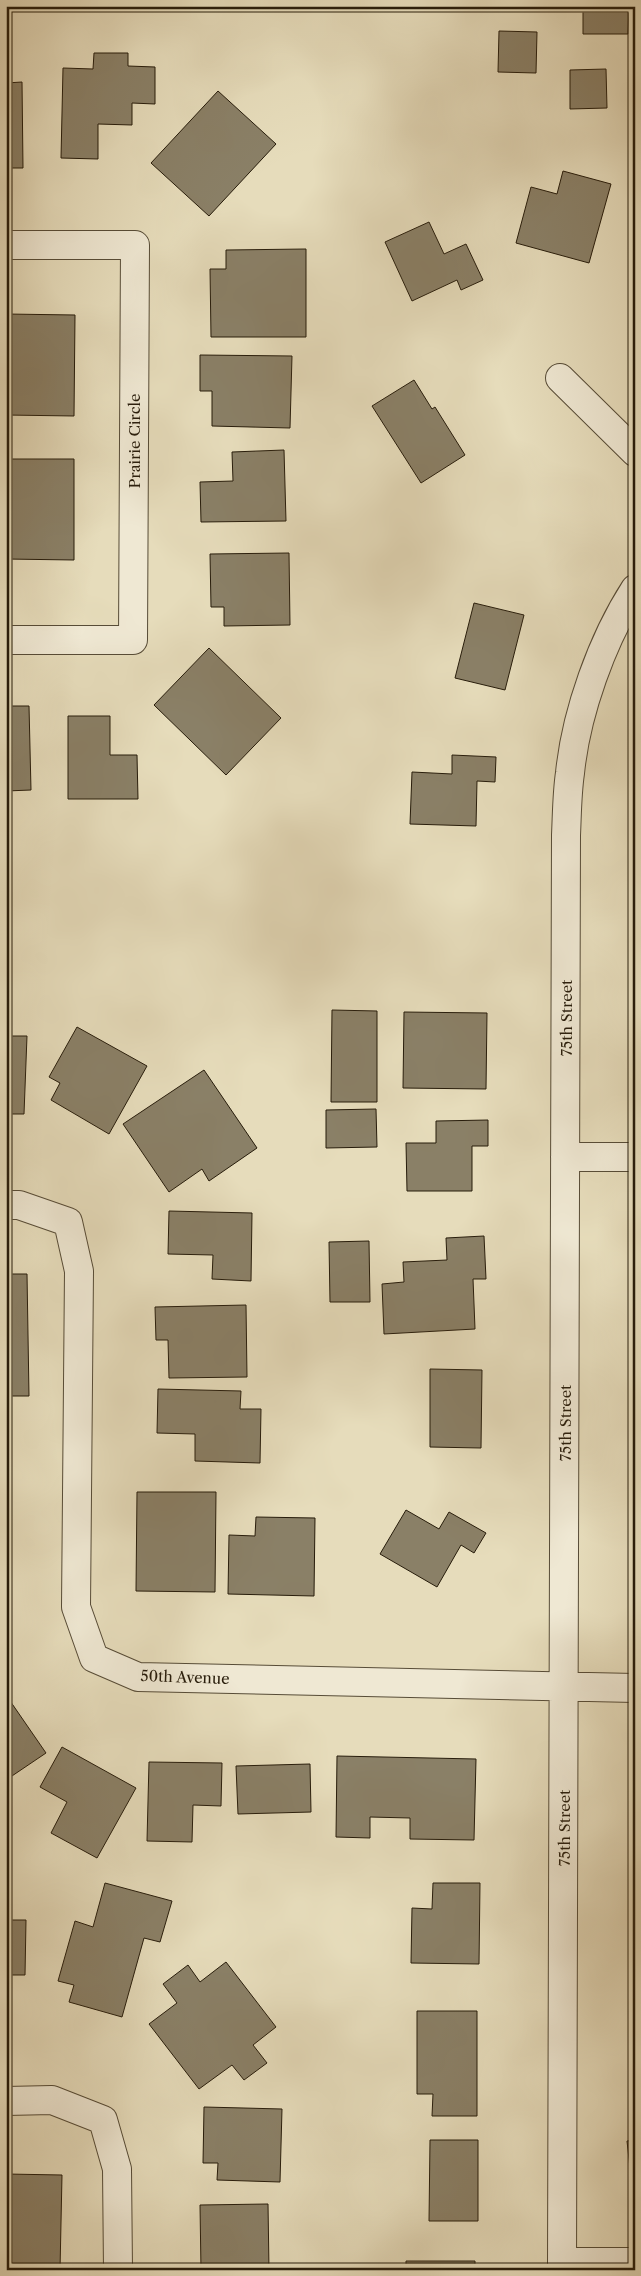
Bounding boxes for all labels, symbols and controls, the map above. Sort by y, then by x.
street label: Prairie Circle [125,394,144,488]
street label: 75th Street [557,979,576,1056]
street label: 75th Street [556,1384,575,1461]
street label: 50th Avenue [140,1666,230,1688]
street label: 75th Street [555,1789,574,1866]

